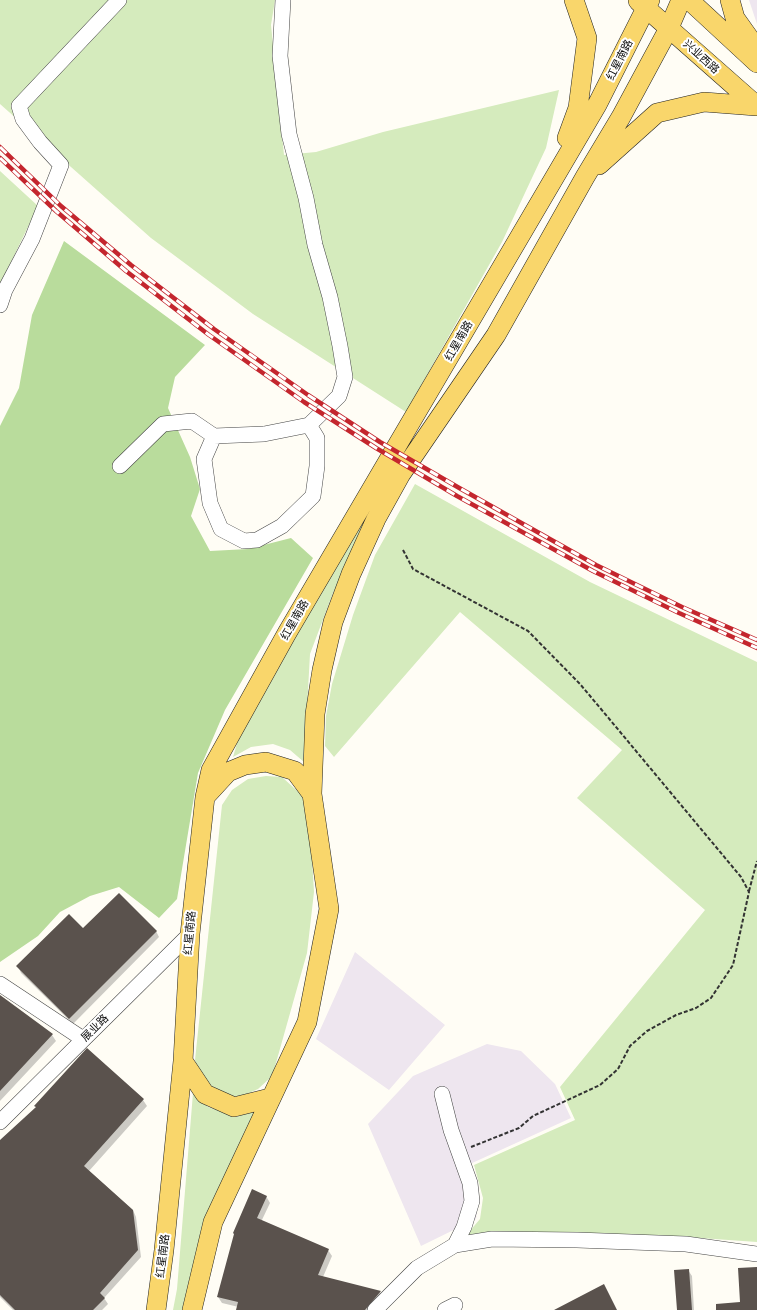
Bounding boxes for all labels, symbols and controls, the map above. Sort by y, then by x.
street label: 红星南路 [604,37,636,83]
street label: 兴业西路 [680,37,722,77]
street label: 红星南路 [442,319,476,363]
street label: 红星南路 [278,598,312,642]
street label: 红星南路 [182,911,198,955]
street label: 展业路 [79,1012,111,1044]
street label: 红星南路 [154,1233,172,1279]

